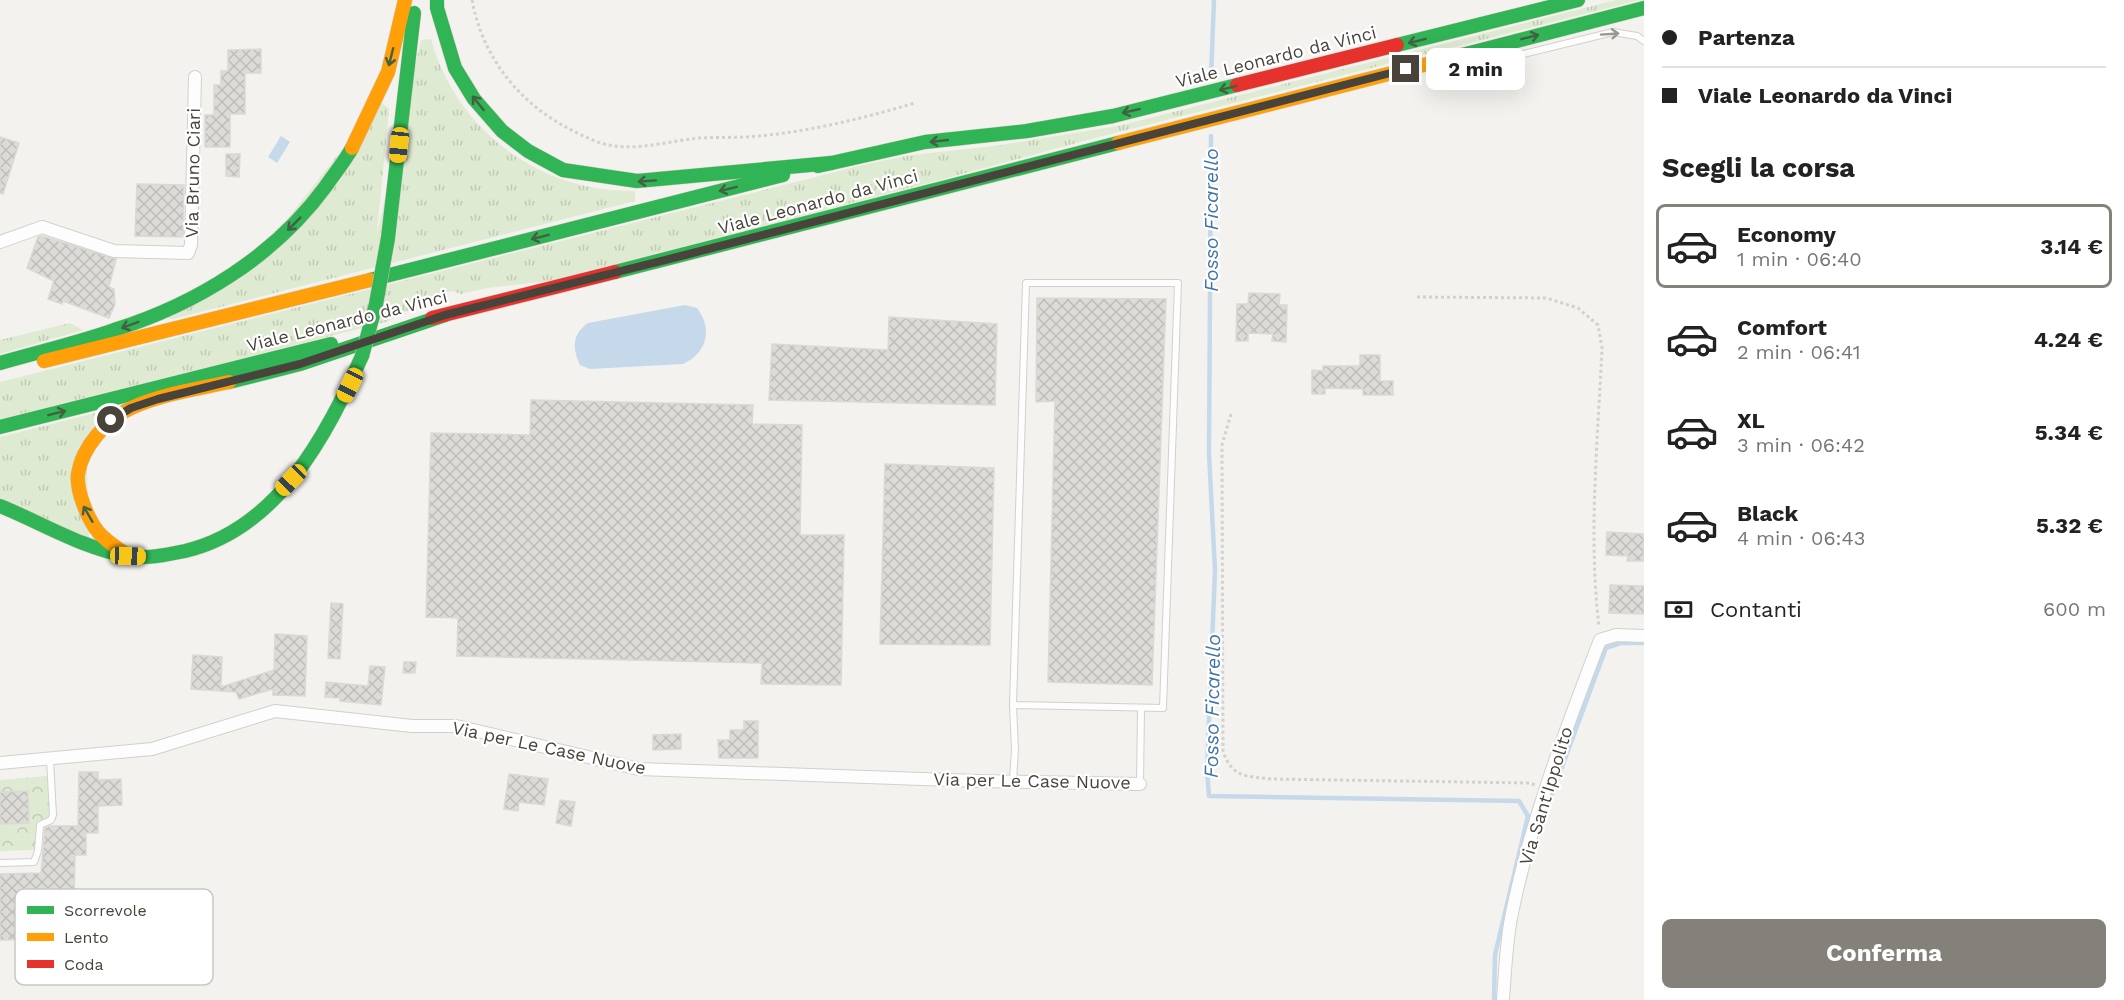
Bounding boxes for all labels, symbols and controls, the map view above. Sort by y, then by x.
street label: Viale Leonardo da Vinci [1173,21,1378,92]
text: Partenza [1698,25,1795,50]
one-way arrow [1599,28,1619,39]
one-way arrow [1520,31,1539,43]
one-way arrow [1408,35,1427,47]
one-way arrow [385,47,397,66]
callout: 2 min [1427,48,1526,90]
route end [1392,55,1419,82]
text: 2 min [1448,57,1503,81]
one-way arrow [1219,82,1238,94]
text: Viale Leonardo da Vinci [1698,83,1952,108]
one-way arrow [471,95,484,111]
one-way arrow [1122,106,1141,118]
street label: Via Bruno Ciari [181,108,204,238]
car [388,126,410,164]
one-way arrow [929,136,949,147]
water label: Fosso Ficarello [1199,148,1223,292]
text: Scegli la corsa [1662,152,1855,184]
street label: Viale Leonardo da Vinci [716,165,920,238]
one-way arrow [638,175,657,186]
one-way arrow [719,183,738,195]
one-way arrow [287,216,302,231]
icon: car [1665,219,1719,273]
text: Economy [1737,222,1836,247]
one-way arrow [530,232,549,244]
text: 3.14 € [2040,234,2103,259]
text: 1 min · 06:40 [1737,247,1862,271]
street label: Viale Leonardo da Vinci [244,285,449,356]
icon: car [1665,312,1719,366]
text: Comfort [1737,315,1827,340]
one-way arrow [121,321,140,332]
text: 4.24 € [2034,327,2103,352]
text: 2 min · 06:41 [1737,340,1861,364]
car [334,365,366,405]
icon: car [1665,405,1719,459]
route start [97,406,124,433]
one-way arrow [47,407,66,418]
text: XL [1737,408,1765,433]
text: 5.34 € [2035,420,2103,445]
text: 3 min · 06:42 [1737,433,1865,457]
car [272,461,310,499]
icon: car [1665,498,1719,552]
text: Black [1737,501,1798,526]
one-way arrow [82,506,94,523]
text: 5.32 € [2036,513,2103,538]
text: 4 min · 06:43 [1737,526,1865,550]
car [110,546,146,566]
icon: cash [1662,593,1695,626]
text: Contanti [1710,597,1802,622]
text: 600 m [2043,597,2106,621]
water label: Fosso Ficarello [1199,634,1225,778]
street label: Via per Le Case Nuove [450,717,648,778]
street label: Via Sant'Ippolito [1514,724,1577,868]
street label: Via per Le Case Nuove [933,768,1131,793]
legend [15,889,213,985]
text: Scorrevole [64,901,147,920]
button: Conferma [1662,919,2106,988]
text: Lento [64,928,109,947]
text: Coda [64,955,104,974]

